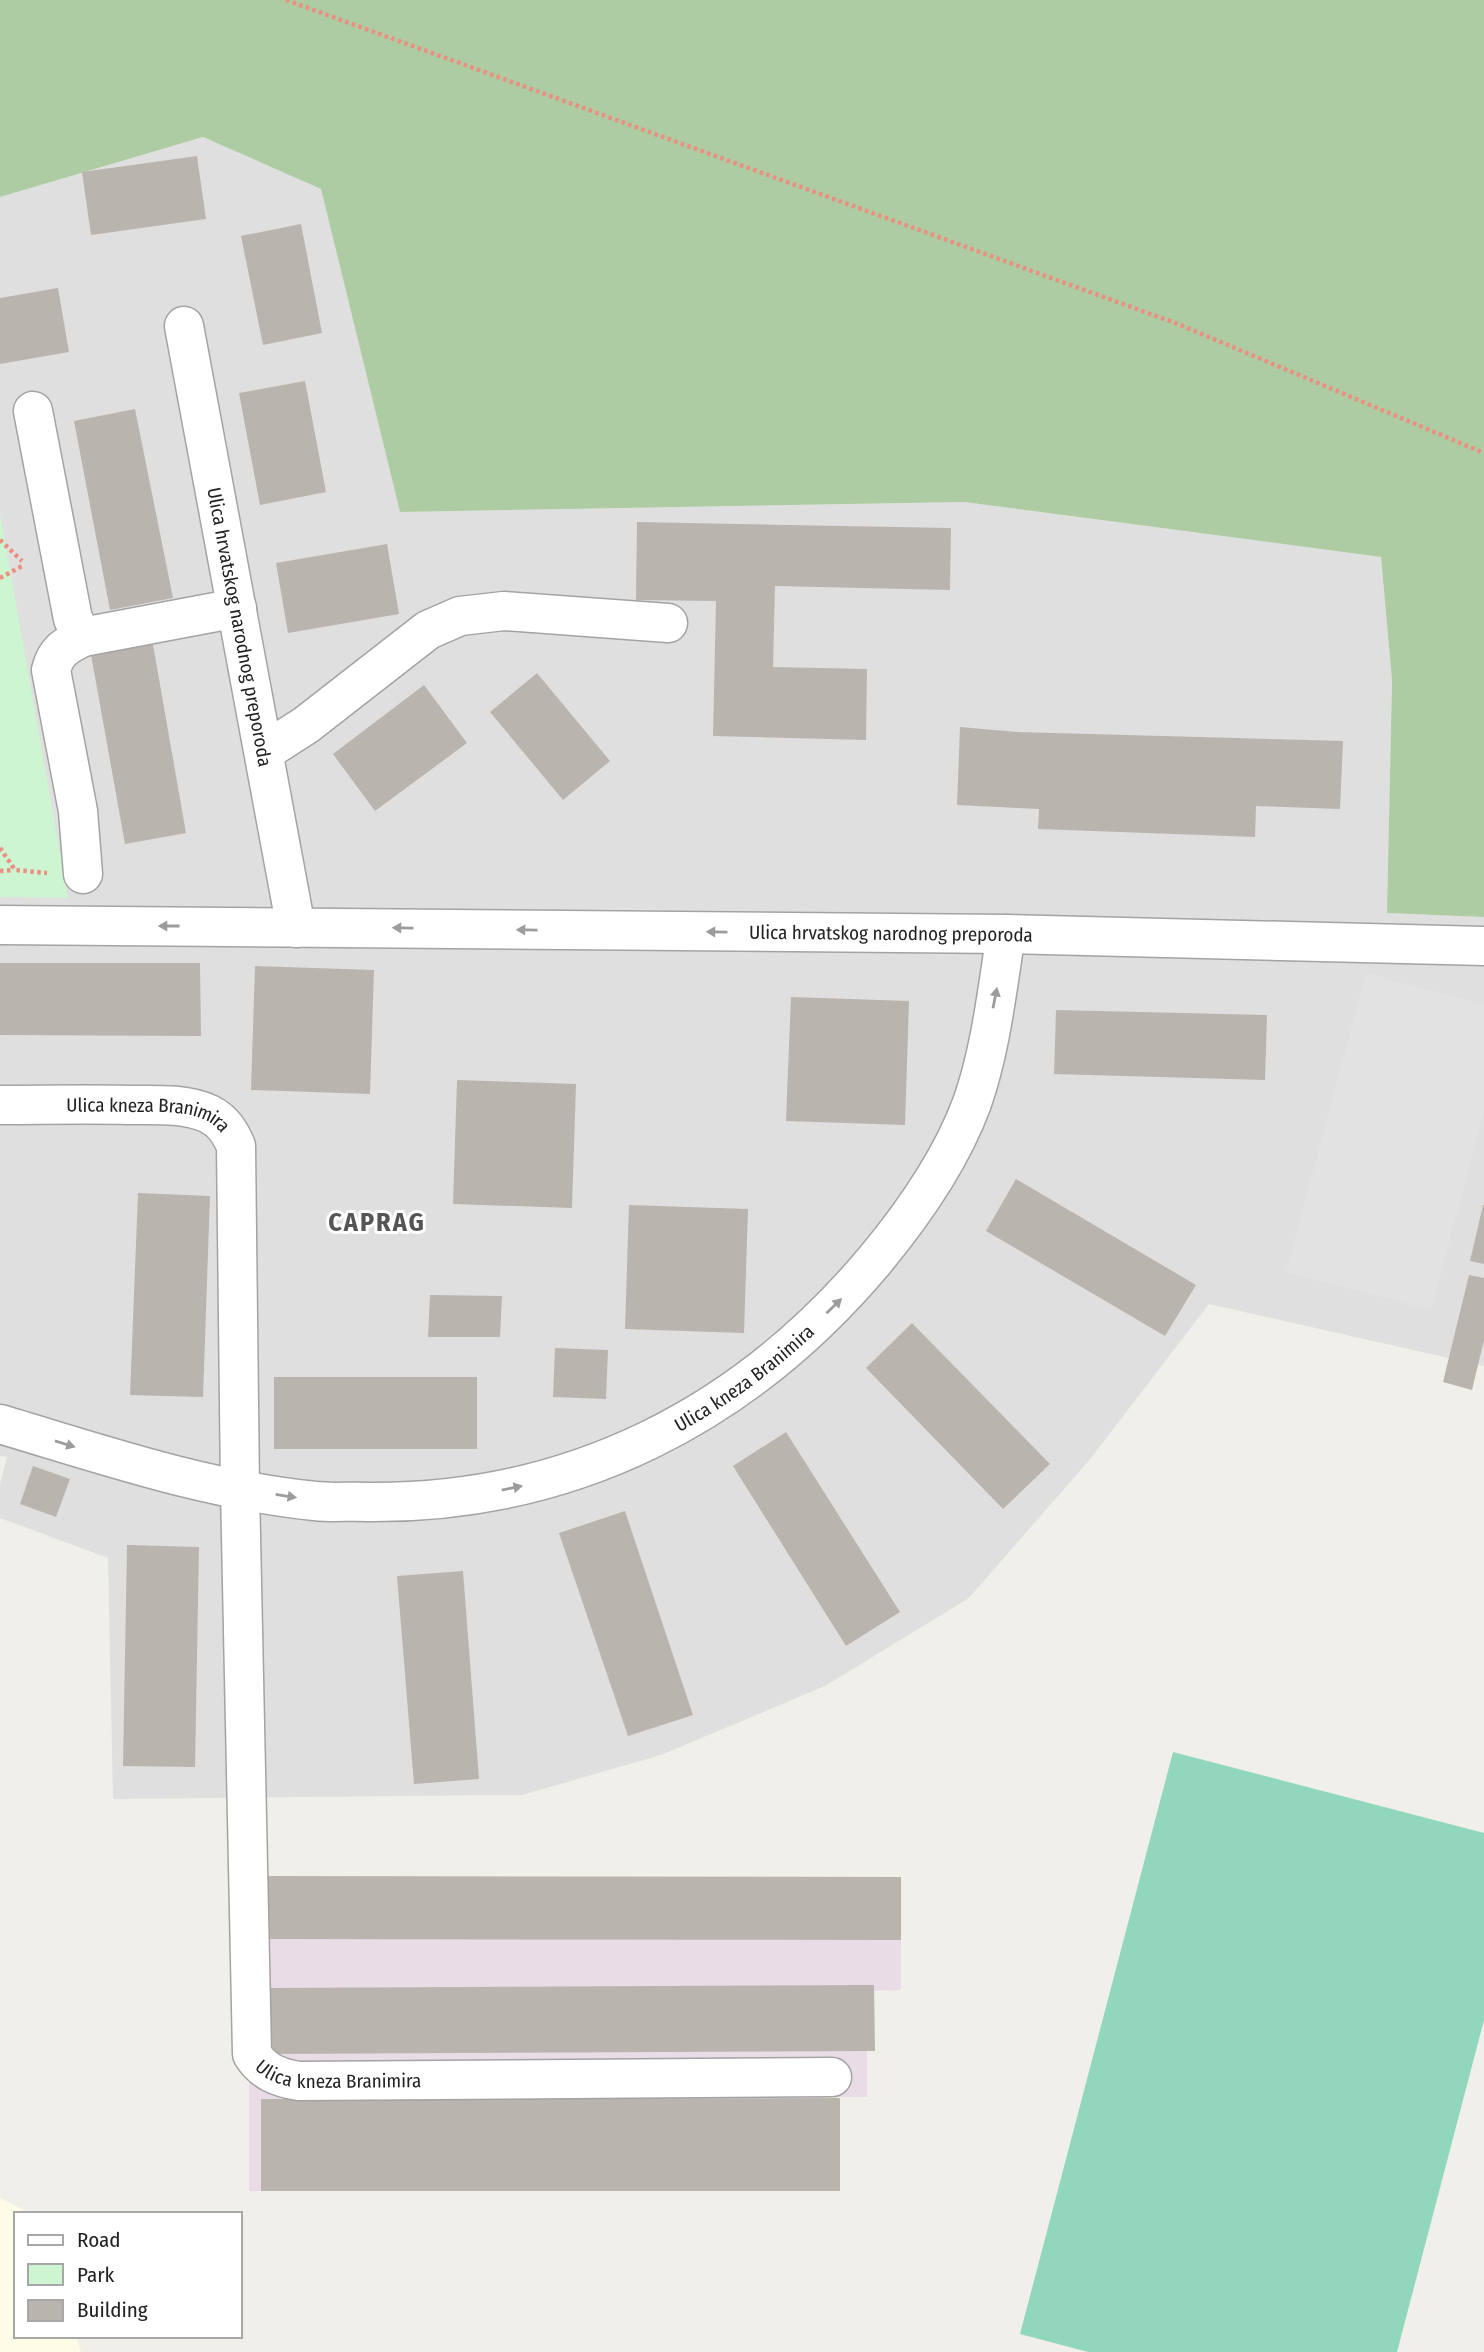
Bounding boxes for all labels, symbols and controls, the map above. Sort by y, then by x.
street label: Ulica hrvatskog narodnog preporoda [203,485,277,768]
one-way arrow [158,920,180,932]
street label: Ulica hrvatskog narodnog preporoda [749,920,1033,946]
one-way arrow [392,922,414,934]
one-way arrow [516,924,538,935]
one-way arrow [705,926,727,937]
one-way arrow [990,986,1001,1008]
street label: Ulica kneza Branimira [66,1093,236,1137]
district label: CAPRAG [328,1207,426,1238]
one-way arrow [825,1299,842,1315]
street label: Ulica kneza Branimira [670,1320,819,1436]
one-way arrow [55,1439,76,1449]
one-way arrow [501,1482,523,1493]
one-way arrow [275,1491,297,1502]
street label: Ulica kneza Branimira [251,2054,421,2093]
legend [14,2212,242,2338]
text: Road [77,2227,121,2253]
text: Park [77,2262,115,2288]
text: Building [77,2297,148,2323]

